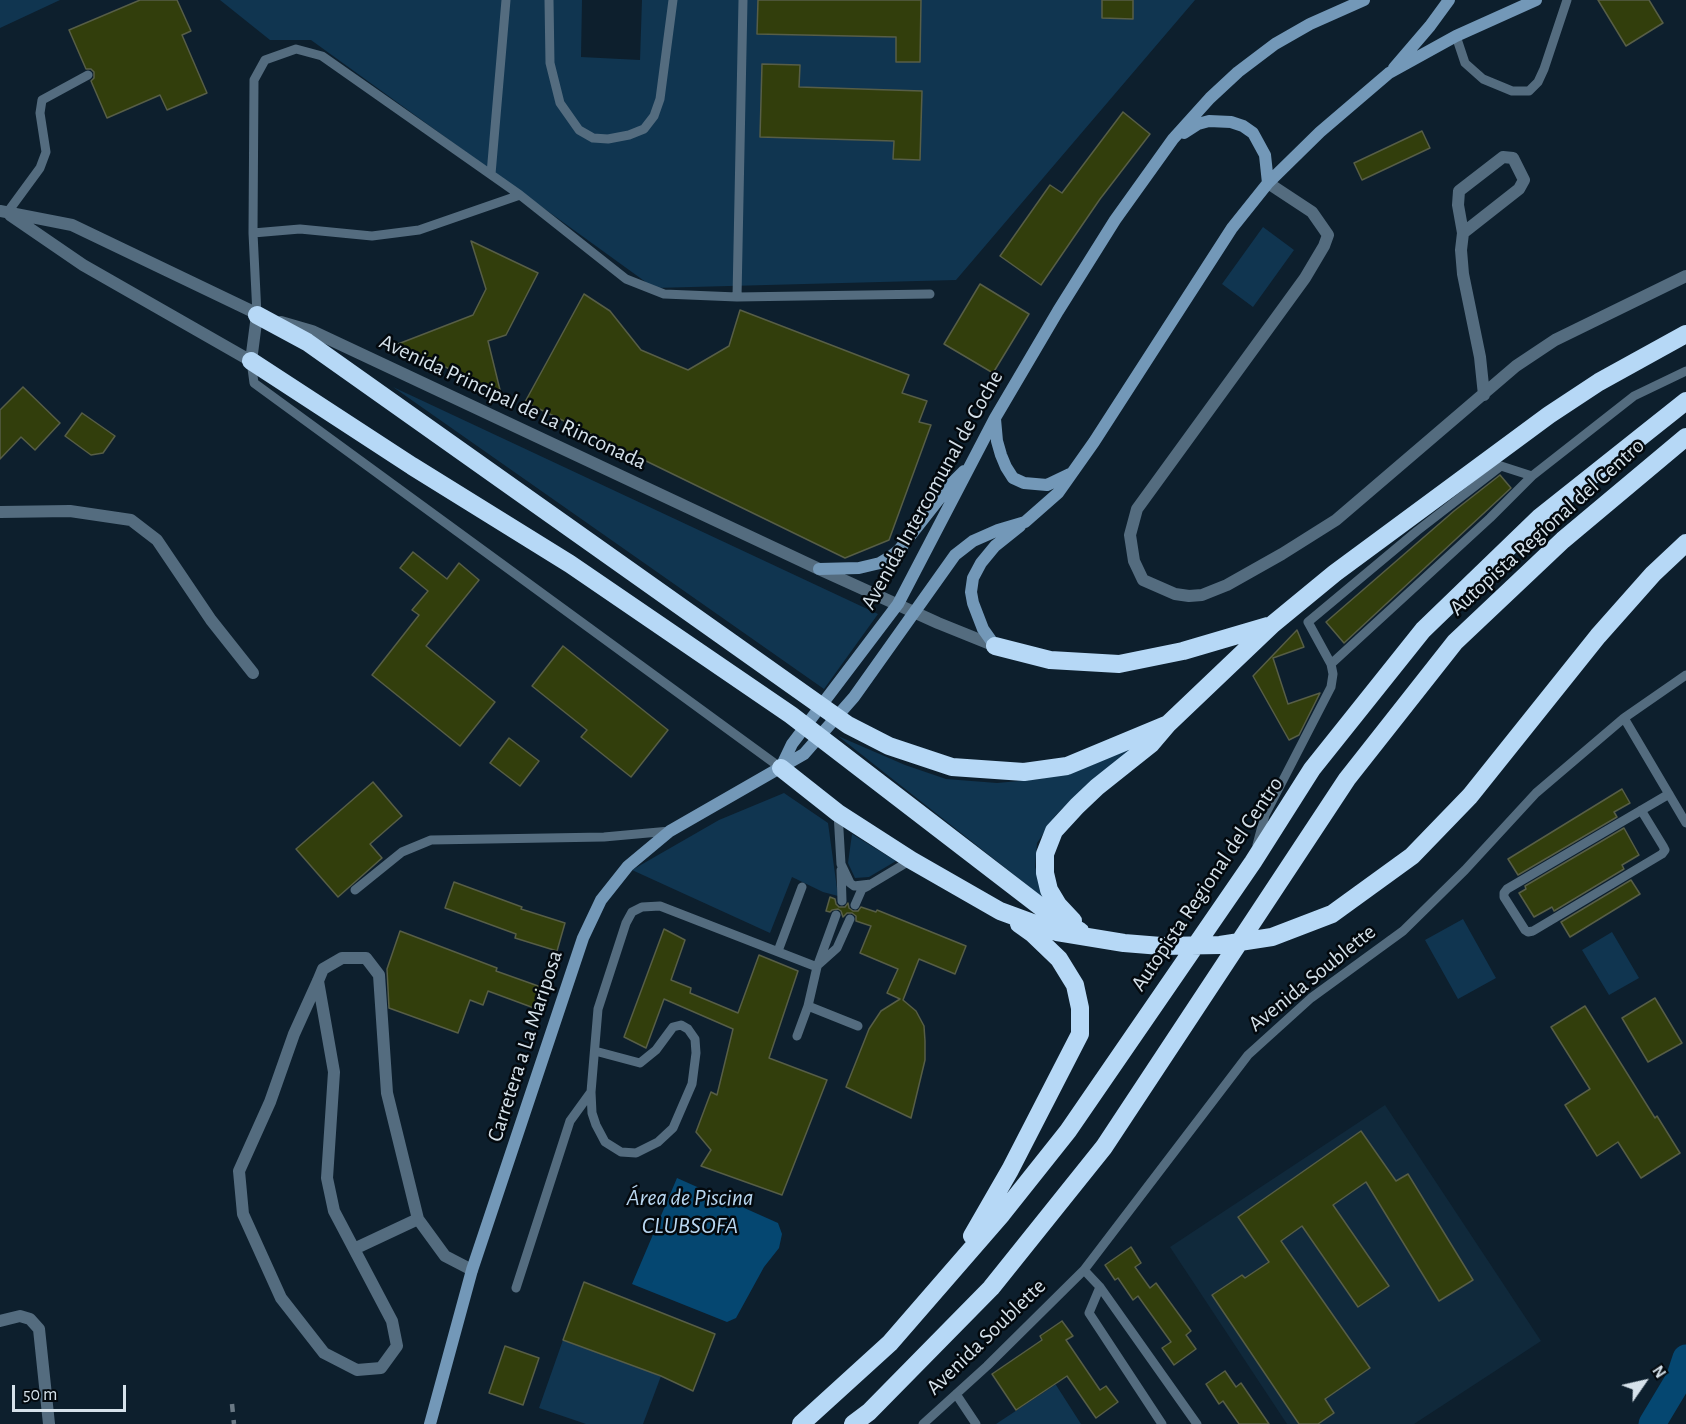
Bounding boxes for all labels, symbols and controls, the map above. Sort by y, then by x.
street label: Avenida Principal de La Rinconada [375,328,651,476]
street label: Avenida Intercomunal de Coche [855,366,1009,614]
street label: Autopista Regional del Centro [1444,433,1650,621]
street label: Autopista Regional del Centro [1125,772,1289,996]
street label: Avenida Soublette [1243,919,1381,1037]
street label: Carretera a La Mariposa [482,947,568,1145]
water label: Área de Piscina CLUBSOFA [626,1184,754,1240]
street label: Avenida Soublette [921,1273,1051,1401]
north arrow [1614,1352,1674,1412]
text: N [1649,1363,1669,1381]
scale bar [15,1373,129,1411]
text: 50 m [23,1386,57,1404]

